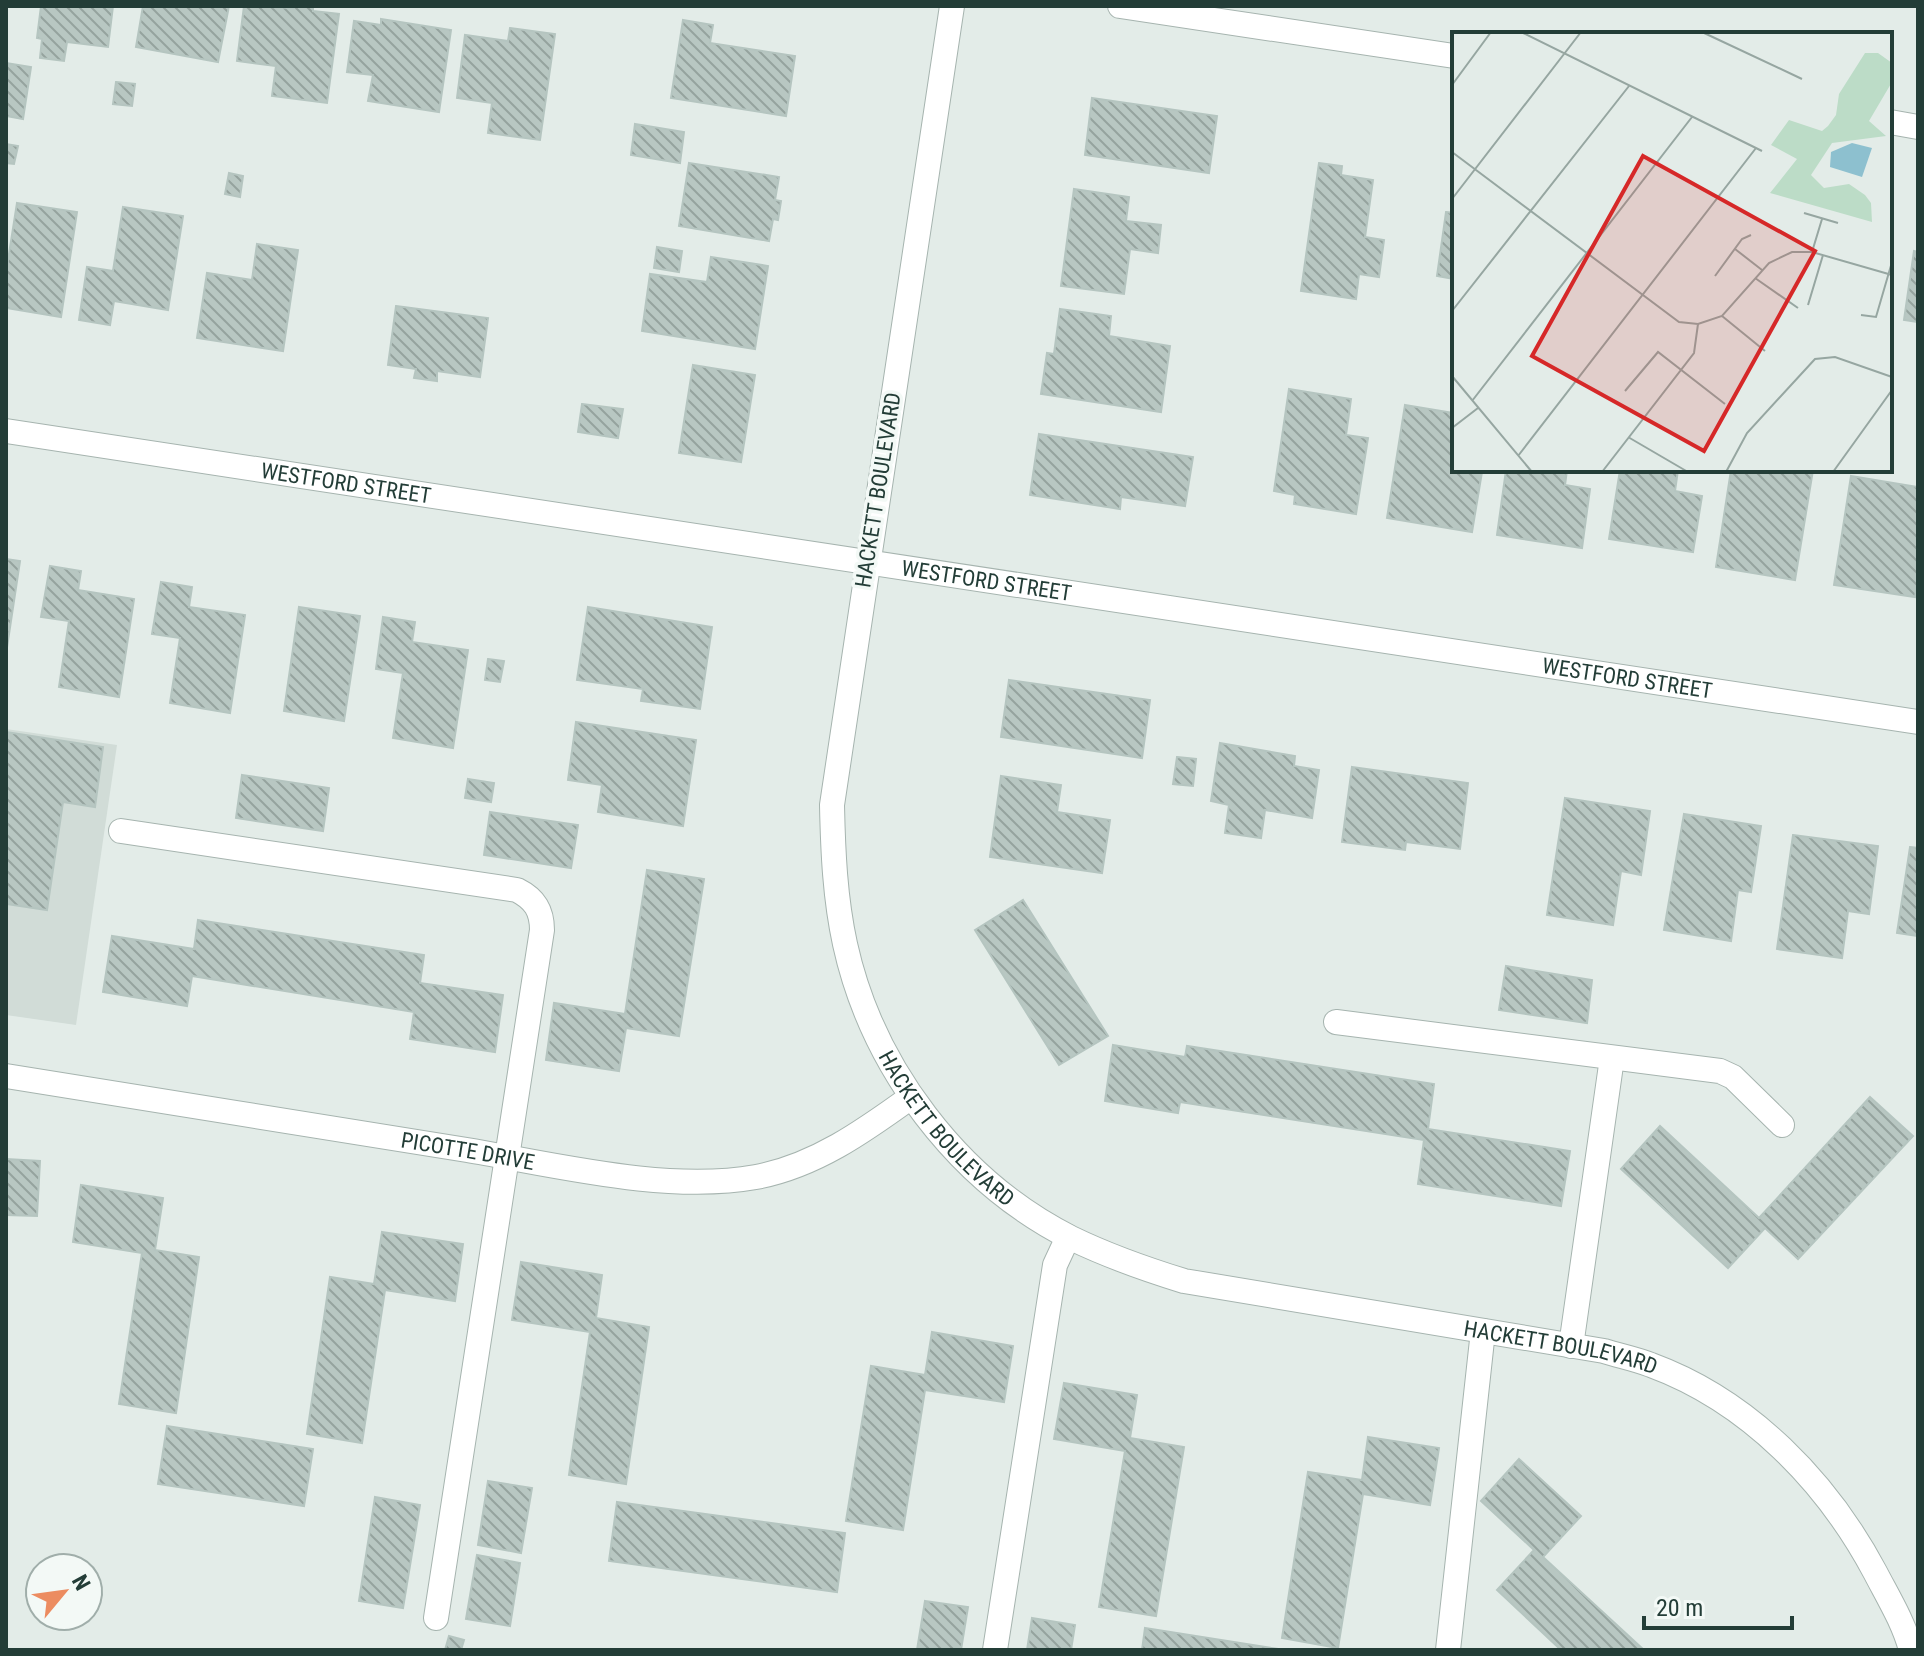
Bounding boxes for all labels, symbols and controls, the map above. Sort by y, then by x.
inset map [1452,32,1892,472]
street label: HACKETT BOULEVARD [850,391,906,589]
street label: WESTFORD STREET [259,457,433,508]
street label: WESTFORD STREET [900,555,1074,606]
street label: WESTFORD STREET [1541,652,1714,703]
street label: HACKETT BOULEVARD [874,1046,1019,1211]
street label: PICOTTE DRIVE [399,1127,537,1175]
street label: HACKETT BOULEVARD [1462,1315,1661,1379]
north arrow [24,1552,104,1632]
text: N [67,1571,95,1595]
scale bar [1644,1580,1792,1630]
text: 20 m [1656,1594,1703,1622]

